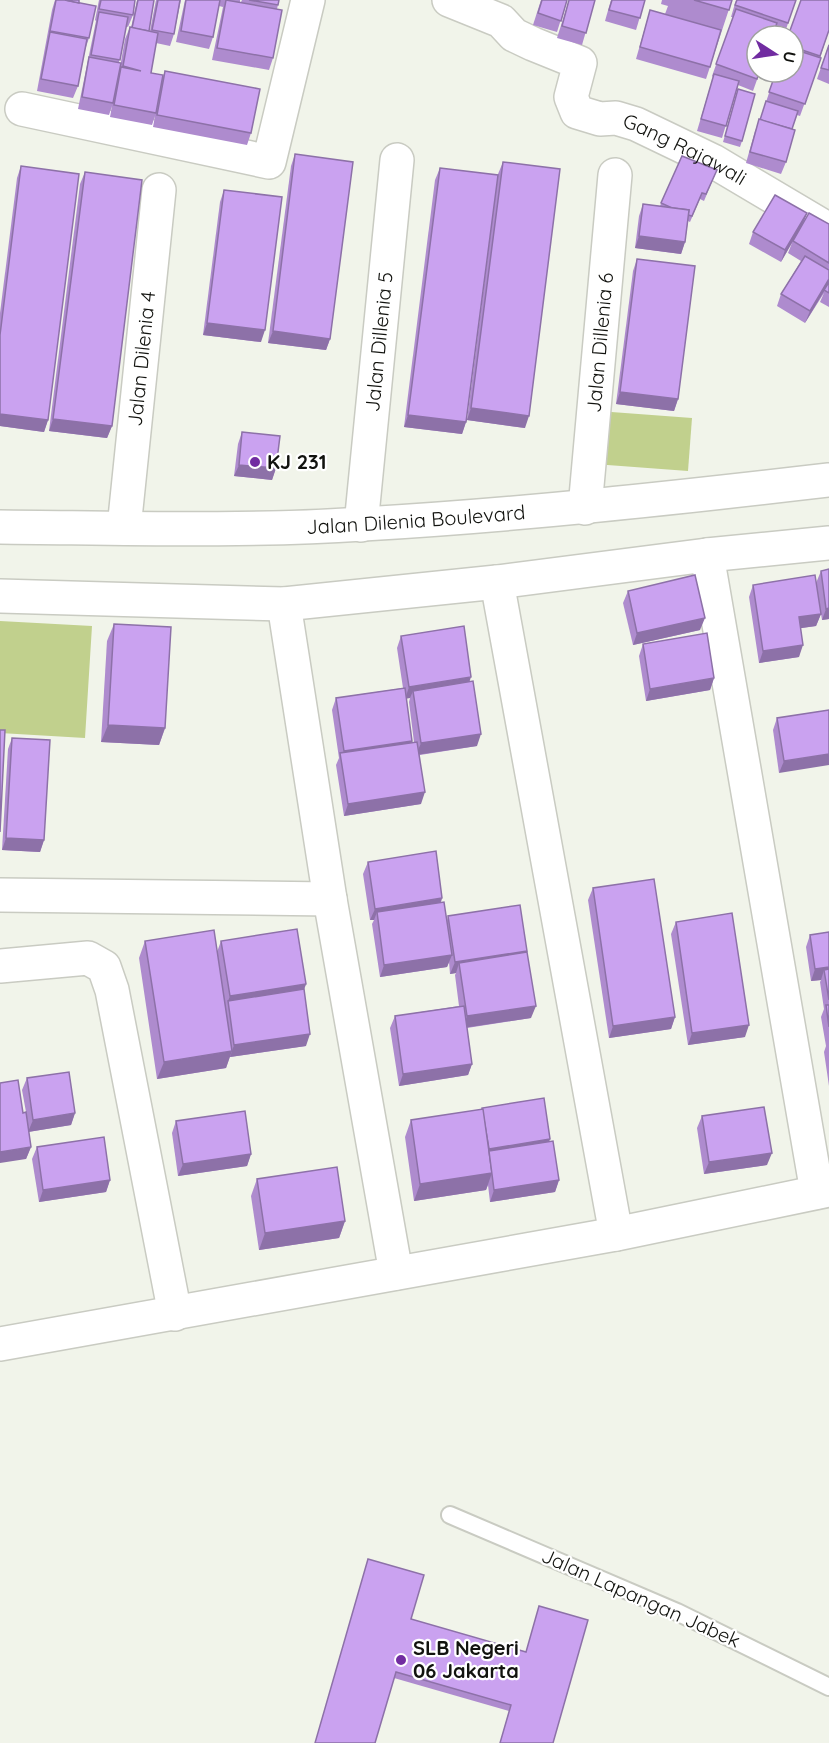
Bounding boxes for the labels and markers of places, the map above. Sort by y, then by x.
place label: KJ 231 [267,449,327,474]
marker: KJ 231 [248,455,262,469]
place label: SLB Negeri 06 Jakarta [413,1635,519,1683]
marker: SLB Negeri 06 Jakarta [394,1653,408,1667]

